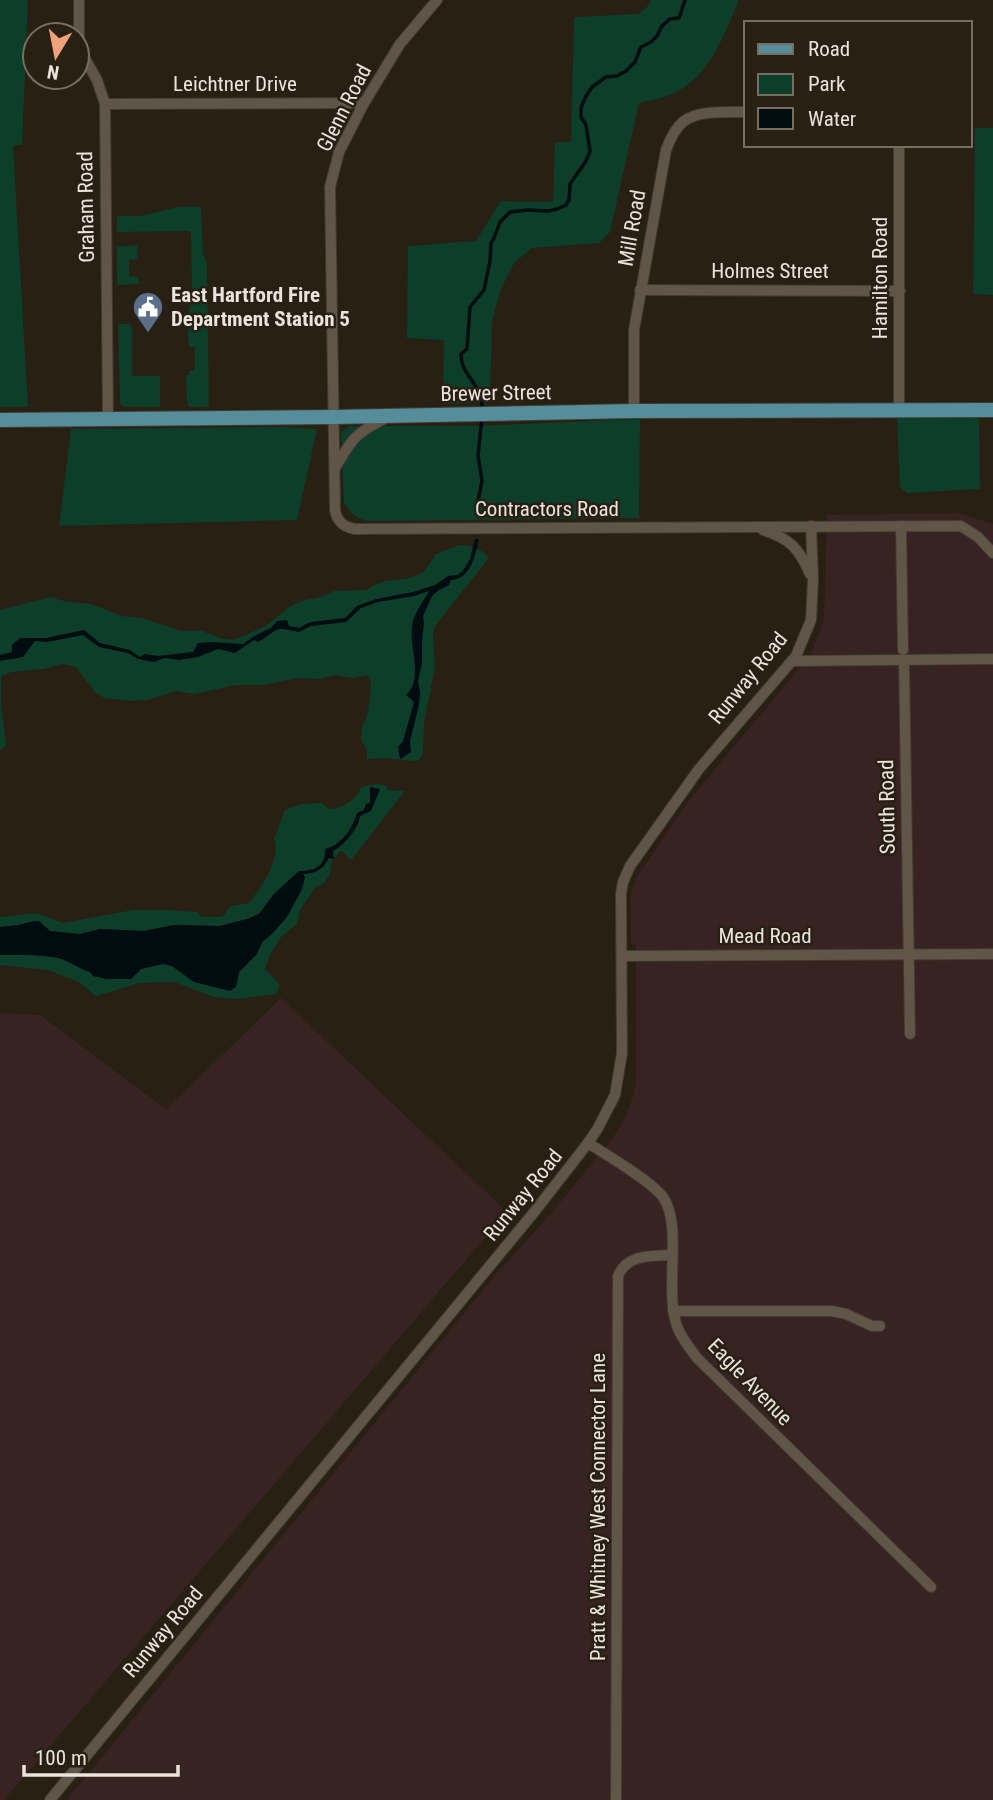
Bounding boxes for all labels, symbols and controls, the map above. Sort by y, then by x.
north arrow [21,21,91,91]
legend [744,21,972,147]
text: Road [808,37,850,61]
text: N [45,60,61,85]
street label: Glenn Road [312,60,376,156]
street label: Leichtner Drive [173,72,297,96]
text: Park [808,72,846,96]
text: Water [808,107,856,131]
street label: Graham Road [73,151,99,263]
street label: Mill Road [613,188,651,268]
street label: Hamilton Road [868,217,892,339]
street label: Holmes Street [711,259,829,283]
place label: East Hartford Fire Department Station 5 [171,283,350,331]
public building icon: East Hartford Fire Department Station 5 [131,290,165,334]
street label: Brewer Street [440,380,552,406]
street label: Contractors Road [475,497,619,521]
street label: Runway Road [704,627,792,729]
street label: South Road [874,759,900,855]
street label: Mead Road [718,924,812,948]
street label: Runway Road [479,1144,567,1246]
street label: Eagle Avenue [703,1334,797,1430]
street label: Pratt & Whitney West Connector Lane [586,1353,610,1661]
street label: Runway Road [118,1582,208,1682]
scale bar [24,1734,178,1778]
text: 100 m [35,1746,87,1770]

